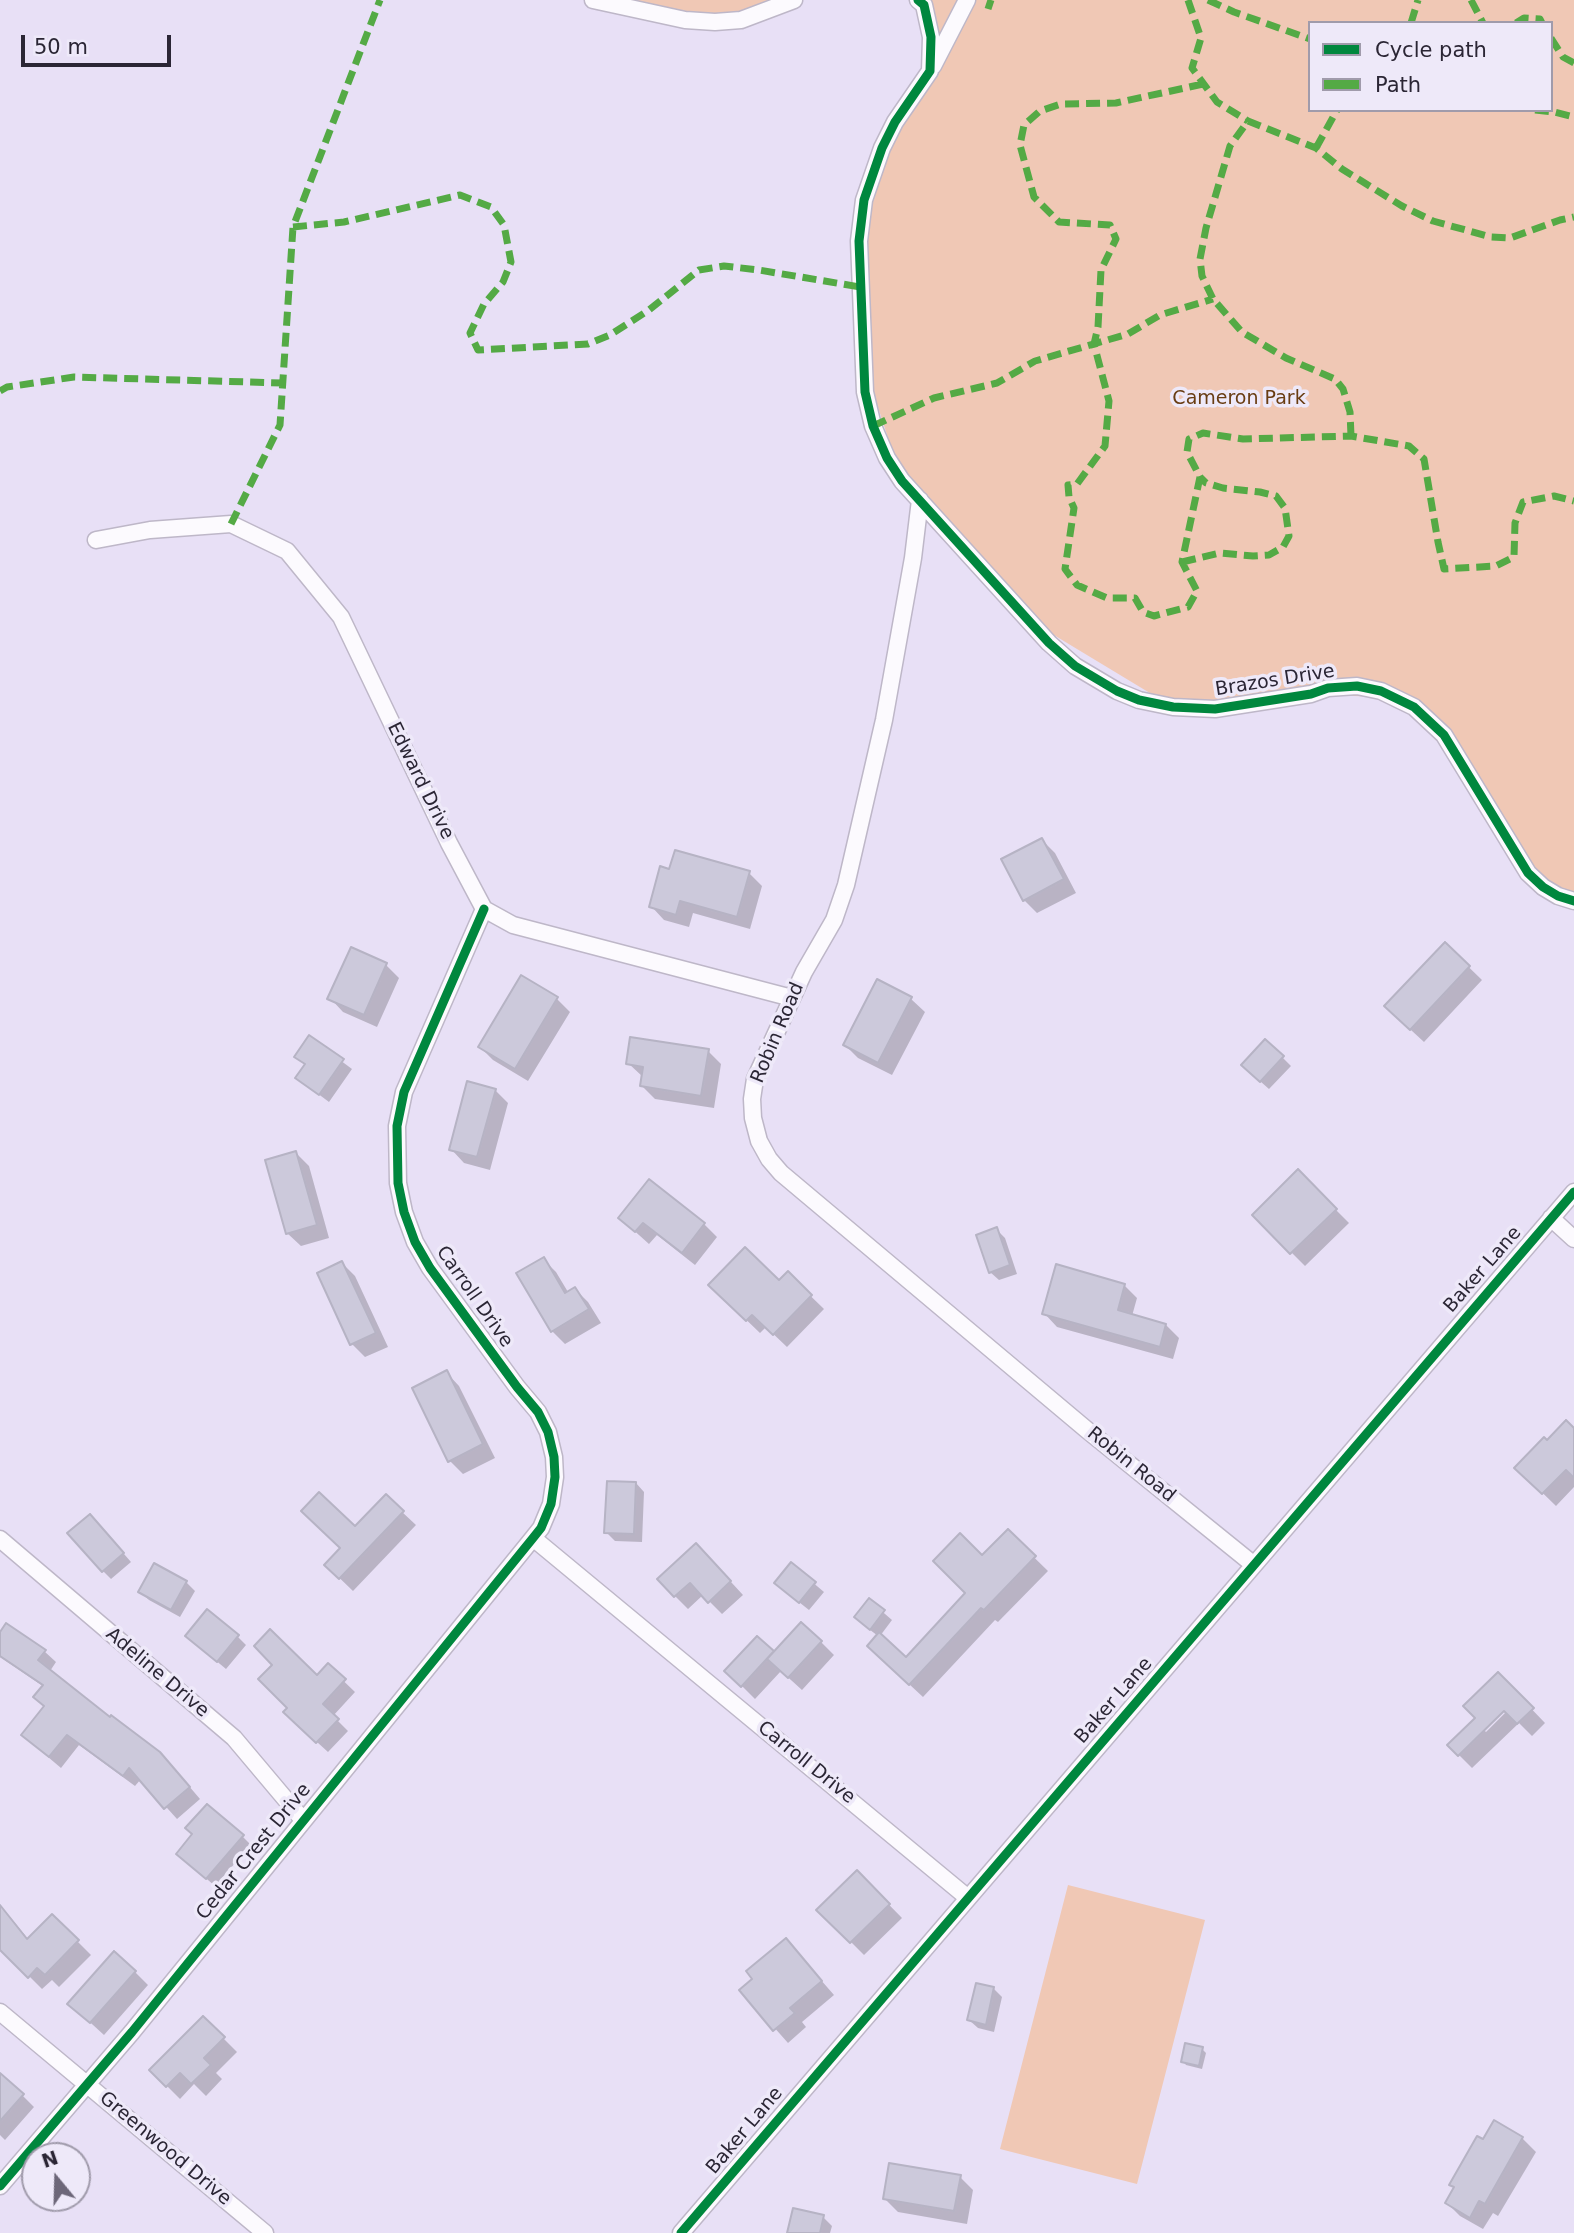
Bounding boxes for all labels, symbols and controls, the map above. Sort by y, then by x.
scale bar [24,21,175,65]
legend [1308,21,1553,112]
text: 50 m [34,35,88,59]
text: Cycle path [1375,38,1487,62]
text: Path [1375,73,1421,97]
park label: Cameron Park [1172,388,1306,410]
street label: Brazos Drive [1214,660,1336,702]
street label: Edward Drive [382,719,458,843]
street label: Robin Road [747,979,809,1087]
street label: Baker Lane [1439,1222,1527,1318]
street label: Carroll Drive [431,1242,517,1352]
street label: Robin Road [1082,1422,1180,1508]
street label: Adeline Drive [101,1623,213,1723]
street label: Baker Lane [1070,1653,1158,1749]
street label: Carroll Drive [753,1717,859,1809]
street label: Cedar Crest Drive [192,1779,316,1925]
street label: Baker Lane [702,2083,788,2179]
street label: Greenwood Drive [94,2087,236,2211]
north arrow [21,2142,91,2212]
text: N [39,2146,61,2172]

